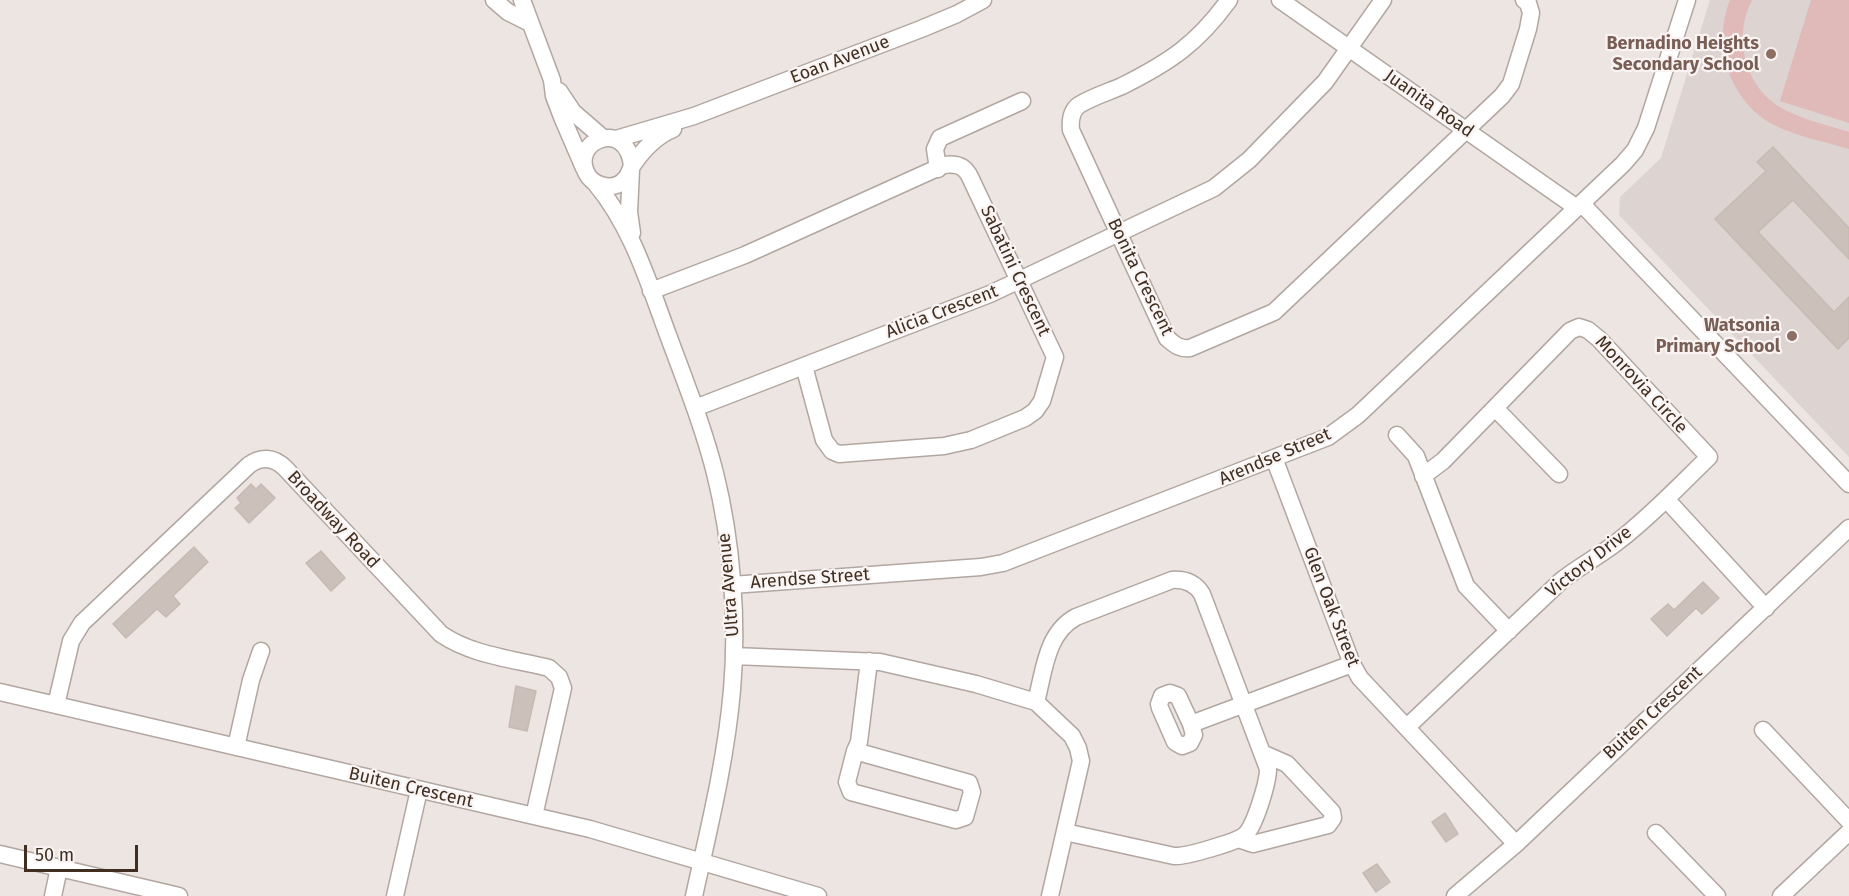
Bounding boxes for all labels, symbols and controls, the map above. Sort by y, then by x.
street label: Eoan Avenue [787,31,893,89]
place label: Bernadino Heights Secondary School [1607,33,1759,76]
marker: Bernadino Heights Secondary School [1764,47,1778,61]
street label: Juanita Road [1380,65,1478,143]
street label: Sabatini Crescent [975,202,1055,340]
street label: Bonita Crescent [1102,215,1178,339]
street label: Alicia Crescent [883,281,1001,343]
place label: Watsonia Primary School [1656,315,1780,358]
marker: Watsonia Primary School [1785,329,1799,343]
street label: Monrovia Circle [1590,332,1692,438]
street label: Arendse Street [1216,424,1334,490]
street label: Broadway Road [282,467,384,573]
street label: Victory Drive [1542,522,1636,602]
street label: Ultra Avenue [714,532,744,638]
street label: Glen Oak Street [1298,544,1364,670]
street label: Arendse Street [750,564,870,594]
street label: Buiten Crescent [1599,662,1707,764]
street label: Buiten Crescent [347,763,475,813]
scale bar [27,833,141,871]
text: 50 m [35,844,74,866]

